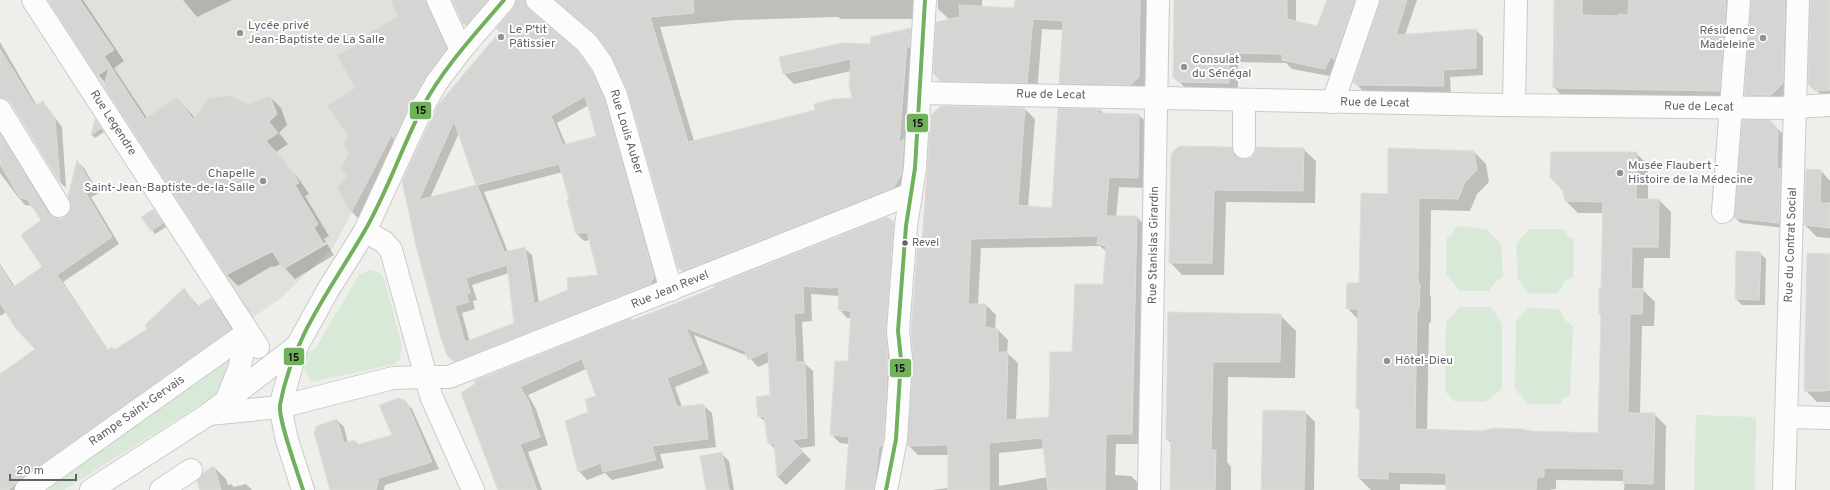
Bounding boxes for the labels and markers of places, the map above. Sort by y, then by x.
place label: Lycée privé Jean-Baptiste de La Salle [248,18,385,48]
place label: Le P'tit Pâtissier [509,22,556,52]
place label: Résidence Madeleine [1699,23,1755,53]
marker: Lycée privé Jean-Baptiste de La Salle [235,28,245,38]
marker: Le P'tit Pâtissier [496,32,506,42]
marker: Résidence Madeleine [1758,33,1768,43]
place label: Consulat du Sénégal [1192,52,1251,82]
marker: Consulat du Sénégal [1179,62,1189,72]
place label: Musée Flaubert - Histoire de la Médecine [1628,158,1753,188]
place label: Chapelle Saint-Jean-Baptiste-de-la-Salle [84,166,255,196]
marker: Musée Flaubert - Histoire de la Médecine [1615,168,1625,178]
marker: Chapelle Saint-Jean-Baptiste-de-la-Salle [258,176,268,186]
place label: Revel [912,236,939,250]
marker: Revel [900,238,910,248]
place label: Hôtel-Dieu [1395,353,1453,369]
marker: Hôtel-Dieu [1382,356,1392,366]

